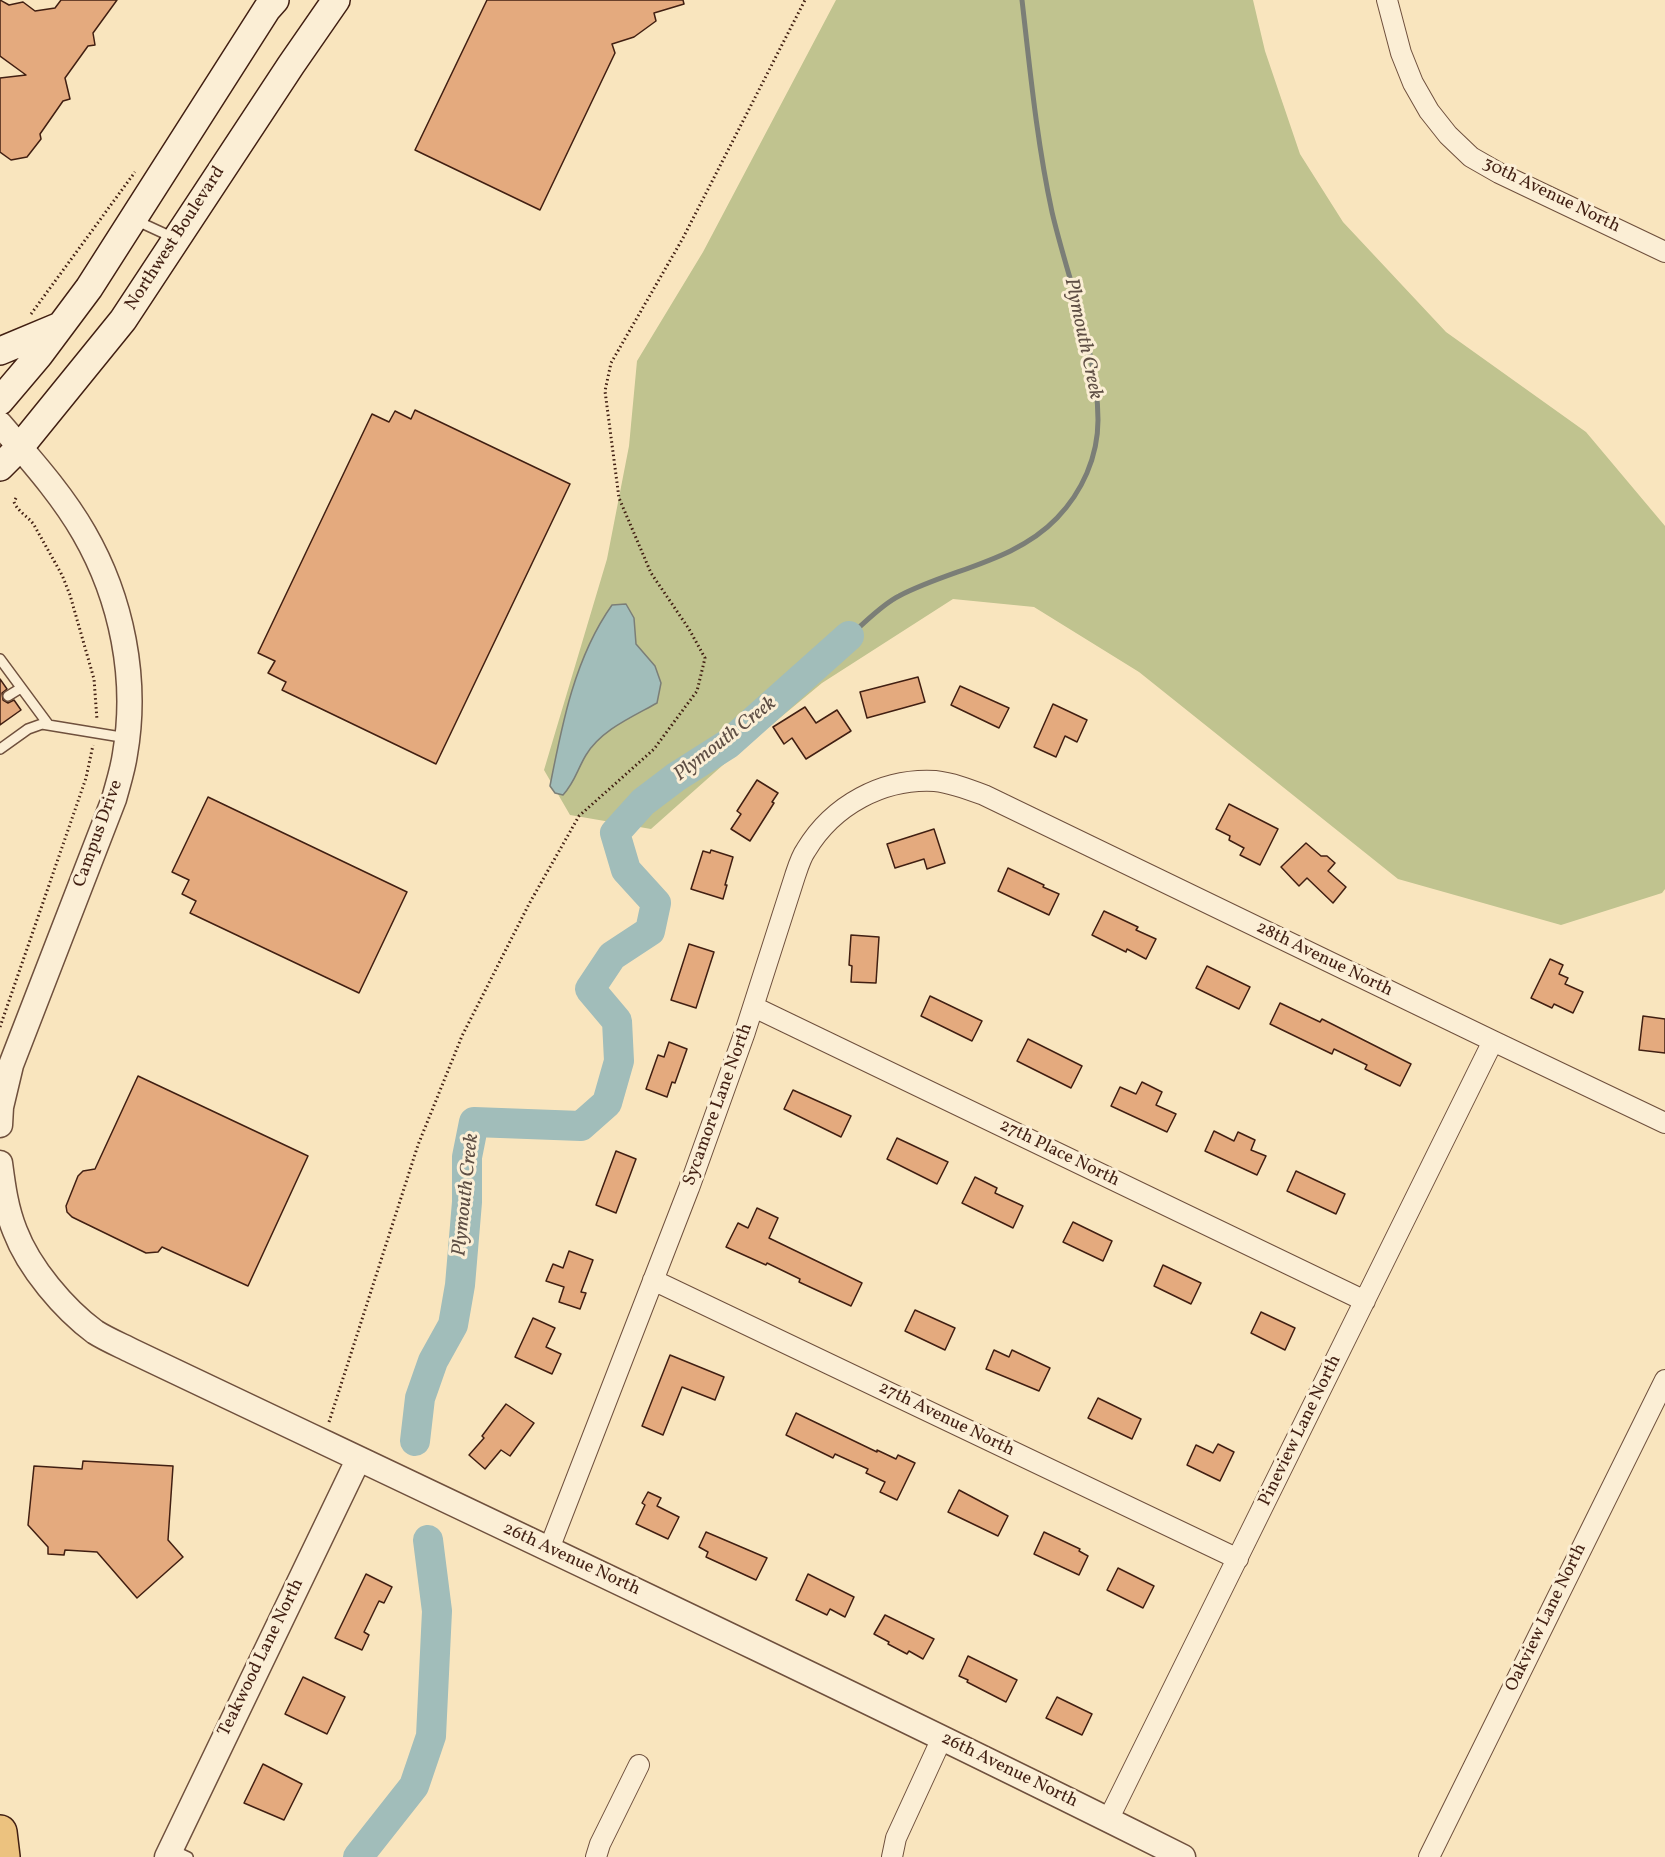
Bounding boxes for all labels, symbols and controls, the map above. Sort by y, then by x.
street label: 30th Avenue North [1479,153,1623,239]
street label: Northwest Boulevard [121,163,231,315]
water label: Plymouth Creek [1057,276,1107,402]
water label: Plymouth Creek [670,693,782,787]
street label: Campus Drive [70,778,128,890]
street label: 28th Avenue North [1252,918,1396,1002]
street label: Sycamore Lane North [680,1021,758,1189]
street label: 27th Place North [995,1116,1123,1192]
water label: Plymouth Creek [449,1132,485,1258]
street label: Pineview Lane North [1255,1352,1347,1510]
street label: 27th Avenue North [874,1378,1018,1462]
street label: 26th Avenue North [499,1519,643,1601]
street label: Oakview Lane North [1502,1540,1592,1696]
street label: Teakwood Lane North [214,1576,310,1740]
street label: 26th Avenue North [937,1729,1081,1813]

